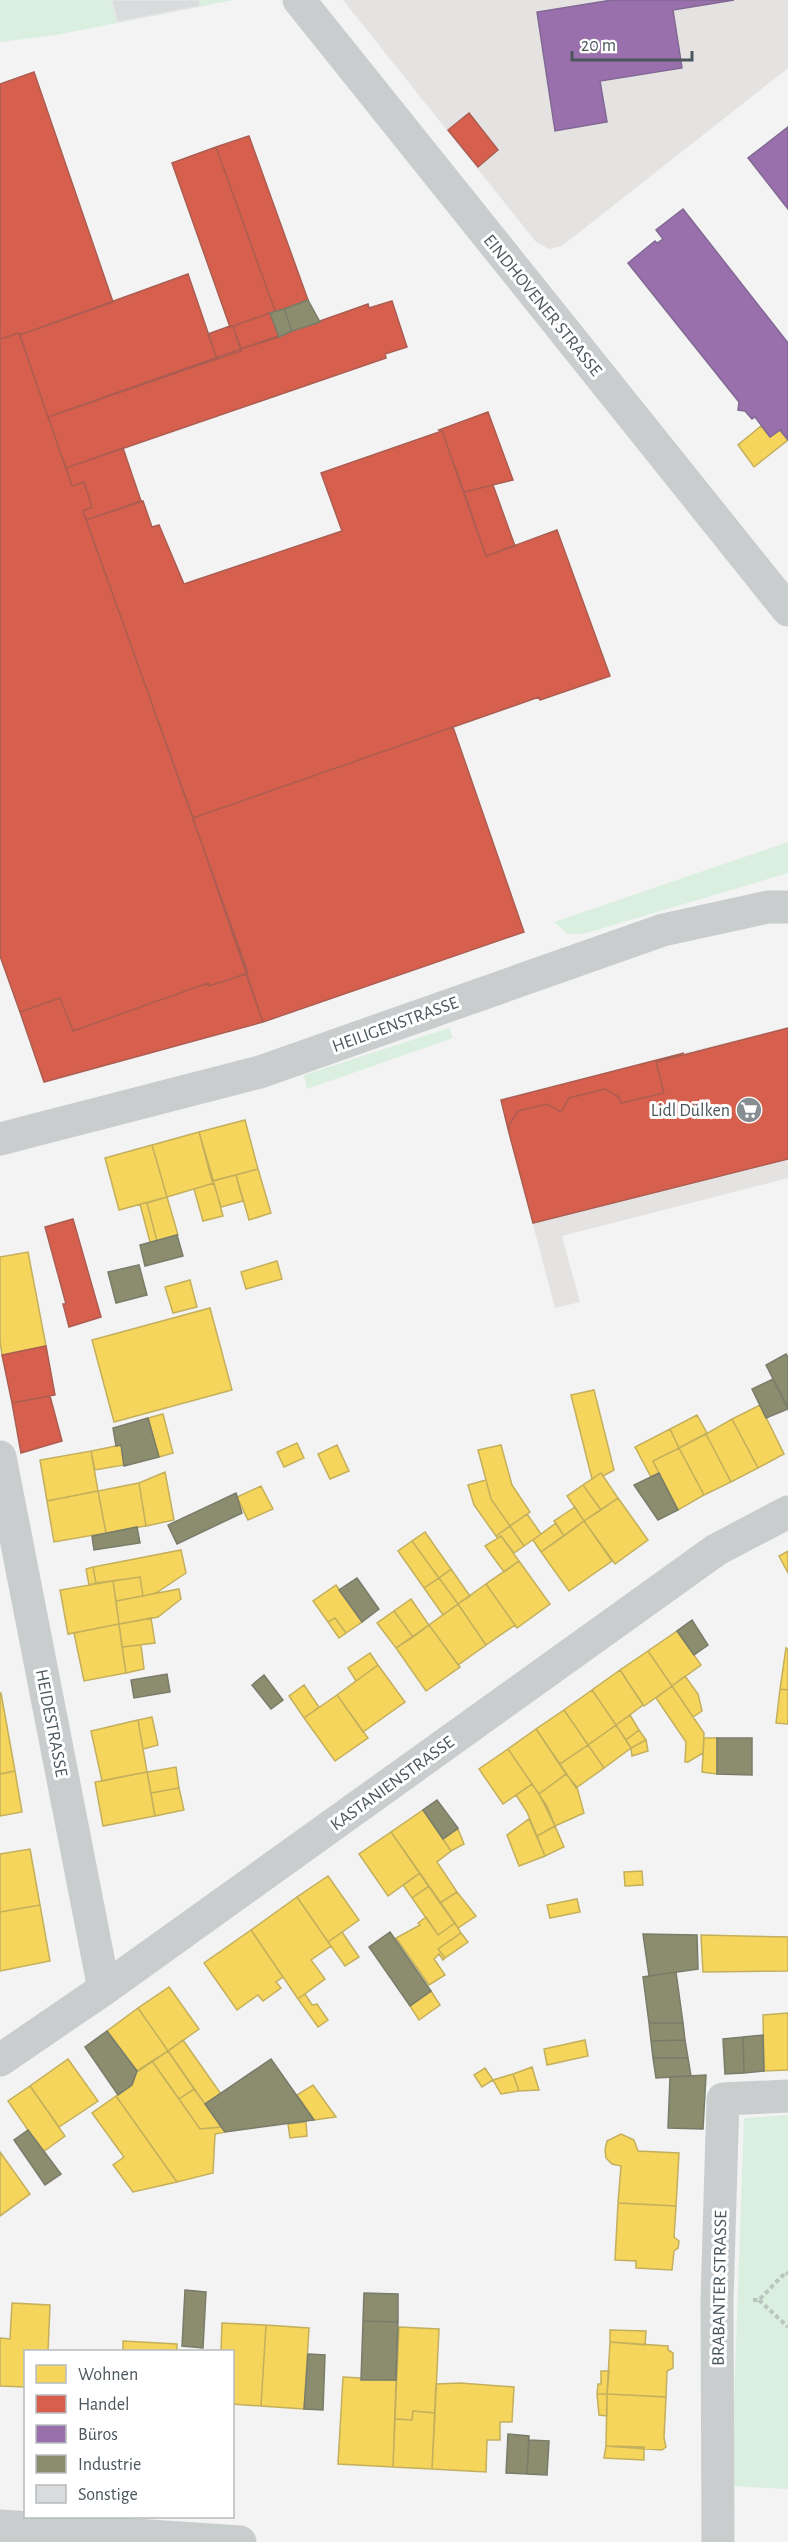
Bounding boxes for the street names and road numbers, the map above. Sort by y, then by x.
street label: EINDHOVENER STRASSE [480,231,605,380]
street label: HEILIGENSTRASSE [330,994,461,1056]
street label: HEIDESTRASSE [32,1668,70,1779]
street label: KASTANIENSTRASSE [327,1733,458,1835]
street label: BRABANTER STRASSE [710,2210,730,2366]

